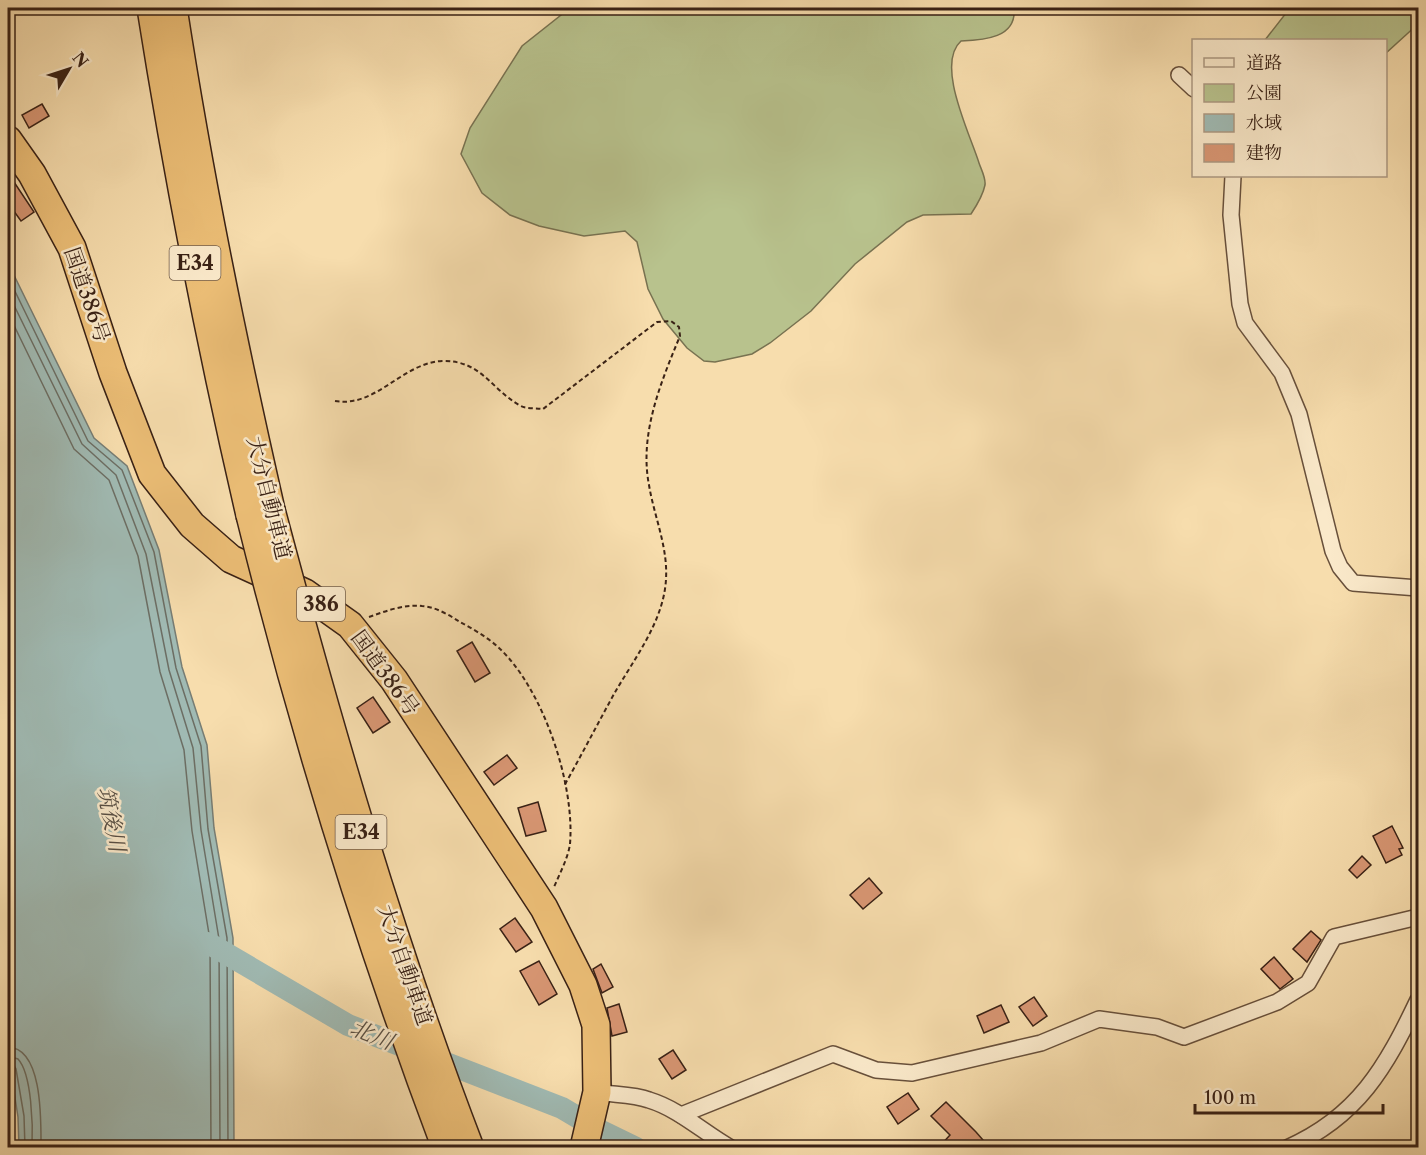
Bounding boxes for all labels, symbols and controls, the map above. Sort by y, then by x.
north arrow [39,39,99,99]
legend [1192,39,1387,177]
text: N [69,48,93,71]
text: 道路 [1246,52,1282,74]
text: 公園 [1246,82,1282,104]
text: 水域 [1246,112,1282,134]
text: 建物 [1246,142,1282,164]
street label: 国道386号 [59,244,115,346]
road number: E34 [170,246,220,280]
street label: 大分自動車道 [242,434,297,562]
road number: 386 [297,587,345,621]
street label: 国道386号 [346,625,425,720]
water label: 筑後川 [92,784,131,856]
road number: E34 [336,815,386,849]
street label: 大分自動車道 [373,901,438,1028]
water label: 北川 [346,1014,399,1056]
scale bar [1195,1077,1382,1115]
text: 100 m [1204,1087,1256,1109]

